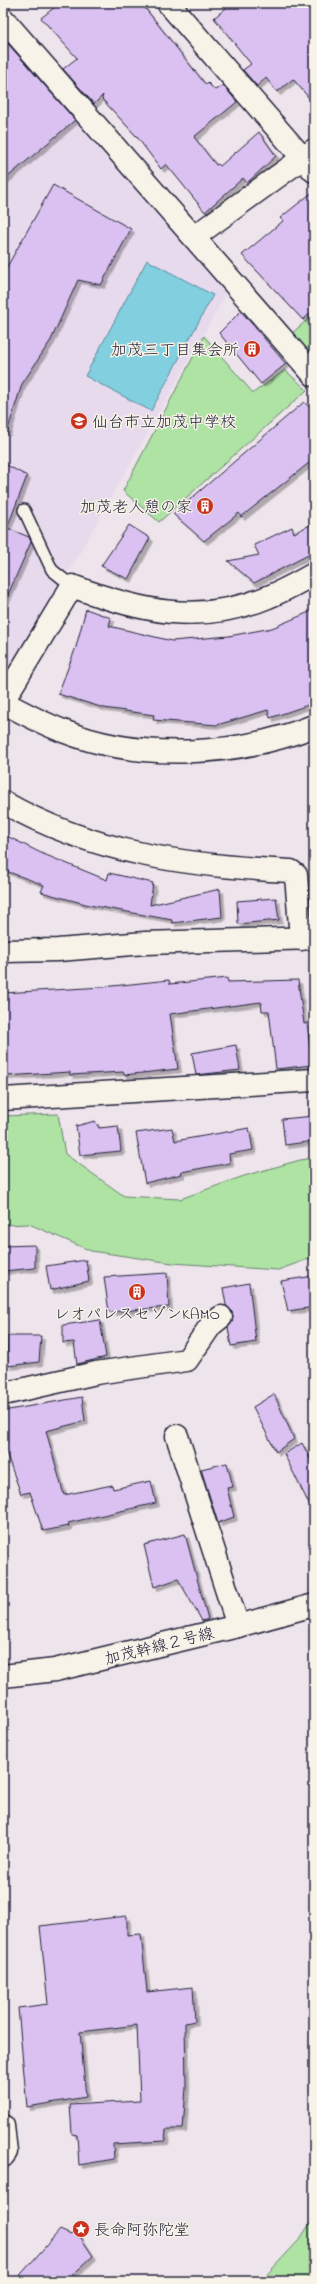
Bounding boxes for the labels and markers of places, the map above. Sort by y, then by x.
place label: 加茂三丁目集会所 [111,339,239,363]
building icon: 加茂三丁目集会所 [242,339,262,359]
school or university icon: 仙台市立加茂中学校 [69,411,89,431]
place label: 仙台市立加茂中学校 [92,411,236,435]
place label: 加茂老人憩の家 [80,496,192,520]
building icon: 加茂老人憩の家 [195,496,215,516]
building icon: レオパレスセゾンKAMO [127,1282,147,1302]
place label: レオパレスセゾンKAMO [54,1303,220,1327]
place icon: 長命阿弥陀堂 [71,2219,91,2239]
place label: 長命阿弥陀堂 [94,2219,190,2243]

